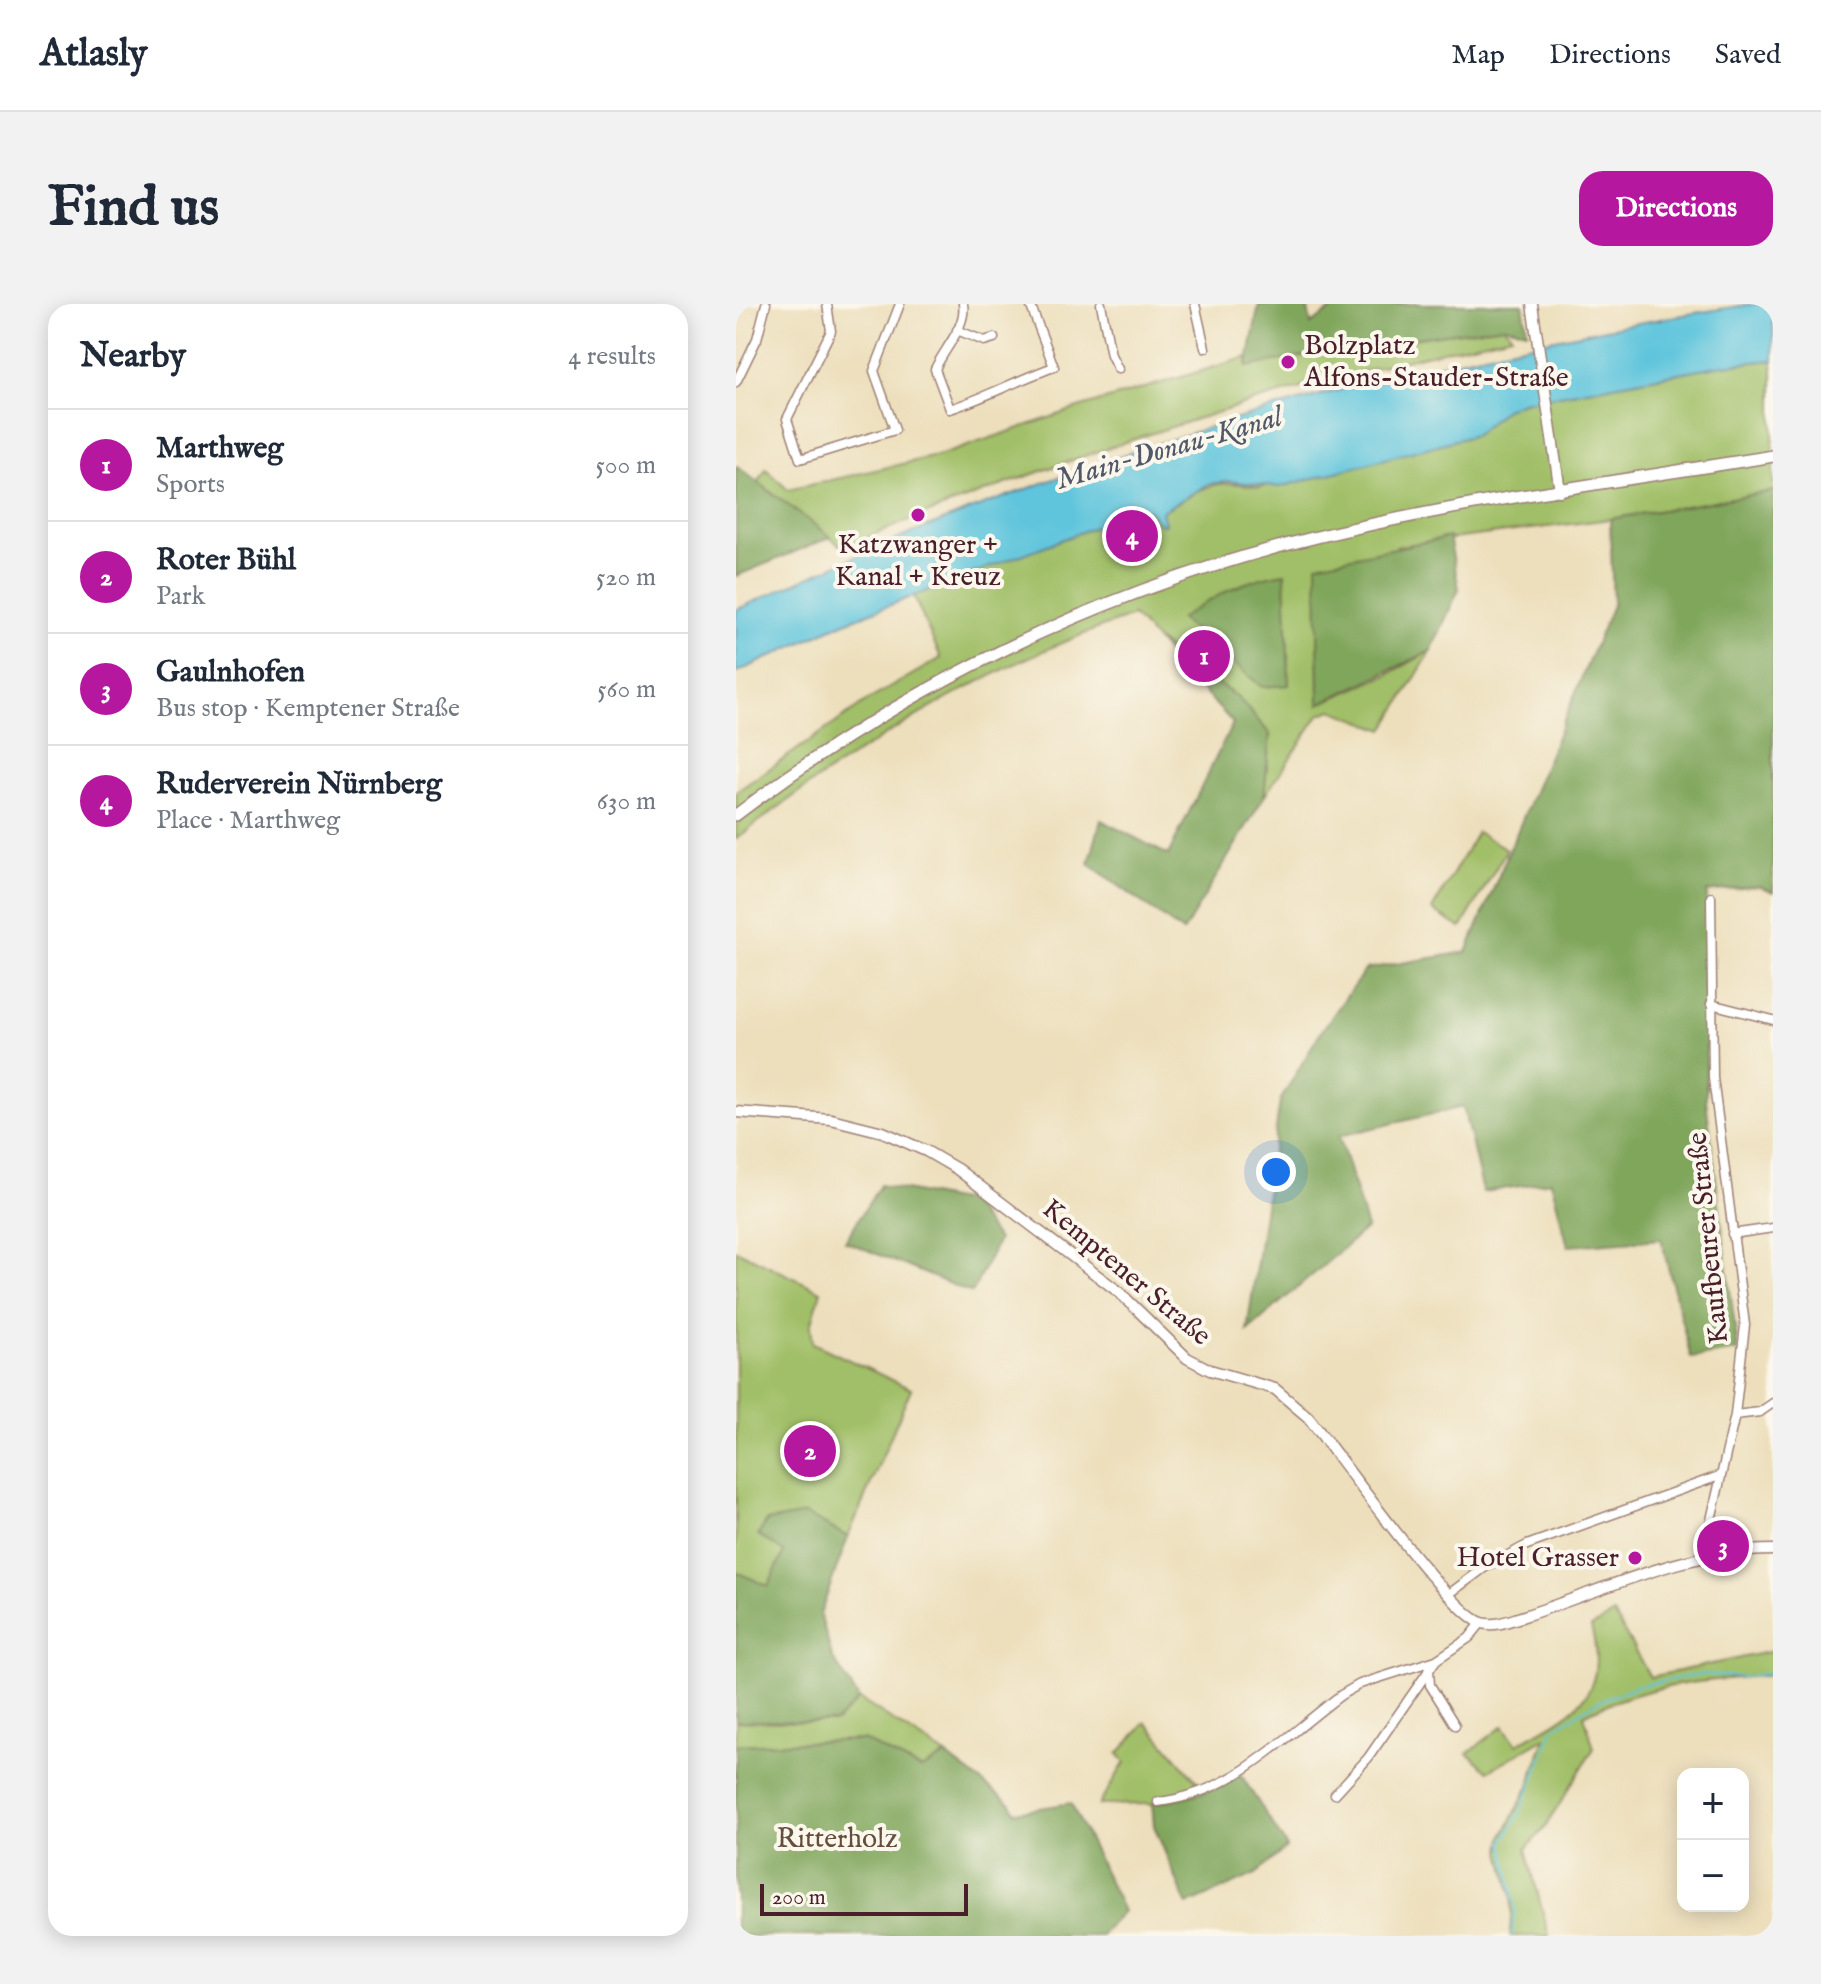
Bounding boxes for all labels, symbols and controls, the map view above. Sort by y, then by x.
text: Atlasly [40,31,148,79]
text: Map [1451,38,1505,73]
text: Directions [1549,38,1671,73]
text: Saved [1715,38,1781,73]
button: Directions [1579,171,1773,246]
text: Find us [48,173,219,244]
place label: Bolzplatz Alfons-Stauder-Straße [1303,329,1569,396]
text: Nearby [80,335,186,378]
text: 4 results [568,340,656,373]
marker: Bolzplatz Alfons-Stauder-Straße [1279,353,1297,371]
water label: Main-Donau-Kanal [1051,398,1289,499]
text: Marthweg [156,430,284,468]
text: 1 [101,449,111,482]
text: 500 m [595,449,656,482]
text: Sports [156,468,225,501]
marker: Katzwanger + Kanal + Kreuz [909,506,927,524]
pin: 4 [1106,506,1158,566]
place label: Katzwanger + Kanal + Kreuz [835,528,1001,595]
text: Roter Bühl [156,542,296,580]
text: 2 [100,561,112,594]
text: 520 m [596,561,656,594]
text: Park [156,580,205,613]
pin: 1 [1178,626,1230,686]
text: Gaulnhofen [156,654,305,692]
text: 3 [101,673,111,706]
text: 560 m [597,673,656,706]
text: Bus stop · Kemptener Straße [156,692,460,725]
text: Ruderverein Nürnberg [156,766,442,804]
text: 4 [100,785,112,818]
text: 630 m [597,785,656,818]
text: Place · Marthweg [156,804,340,837]
street label: Kaufbeurer Straße [1680,1130,1738,1346]
your location [1256,1152,1296,1192]
street label: Kemptener Straße [1034,1192,1218,1354]
pin: 2 [784,1421,836,1481]
pin: 3 [1697,1516,1749,1576]
place label: Hotel Grasser [1457,1541,1619,1576]
marker: Hotel Grasser [1626,1549,1644,1567]
map controls [1677,1768,1749,1912]
button: + [1677,1768,1749,1840]
park label: Ritterholz [776,1822,898,1857]
button: − [1677,1840,1749,1912]
scale bar [760,1880,968,1916]
text: 200 m [772,1884,826,1912]

